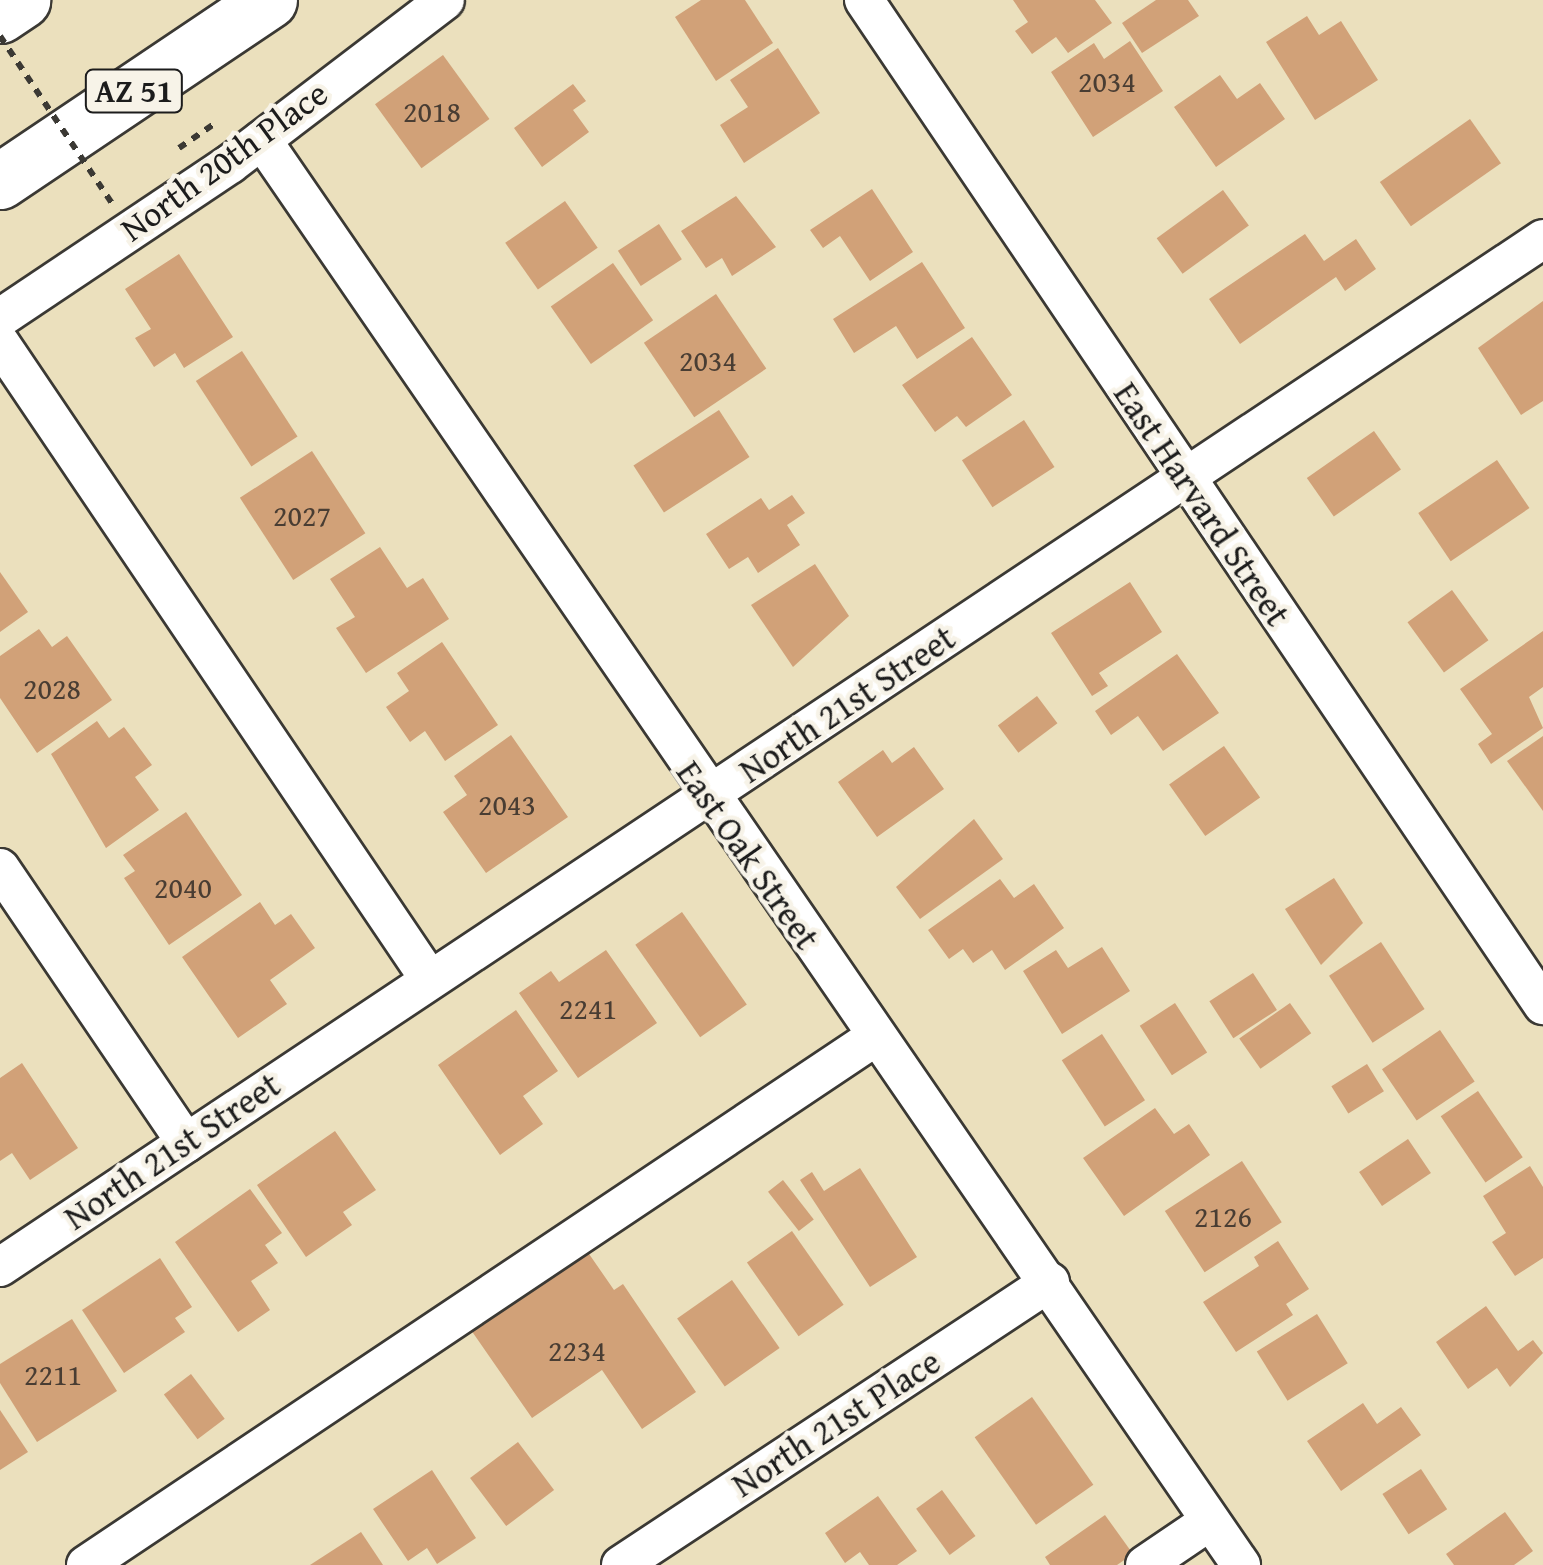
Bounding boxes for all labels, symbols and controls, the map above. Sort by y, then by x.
house number: 2034 [1078,63,1136,99]
road number: AZ 51 [84,64,184,118]
street label: North 20th Place [112,72,336,250]
house number: 2018 [403,93,461,129]
house number: 2034 [679,342,737,378]
street label: East Harvard Street [1105,374,1299,634]
house number: 2027 [273,497,331,533]
street label: North 21st Street [731,616,963,792]
house number: 2028 [23,670,81,706]
street label: East Oak Street [668,753,828,957]
house number: 2043 [478,786,536,822]
house number: 2040 [154,869,212,905]
house number: 2241 [559,990,617,1026]
street label: North 21st Street [56,1063,288,1239]
house number: 2126 [1194,1198,1252,1234]
house number: 2234 [548,1332,606,1368]
street label: North 21st Place [724,1340,948,1506]
house number: 2211 [24,1356,82,1392]

